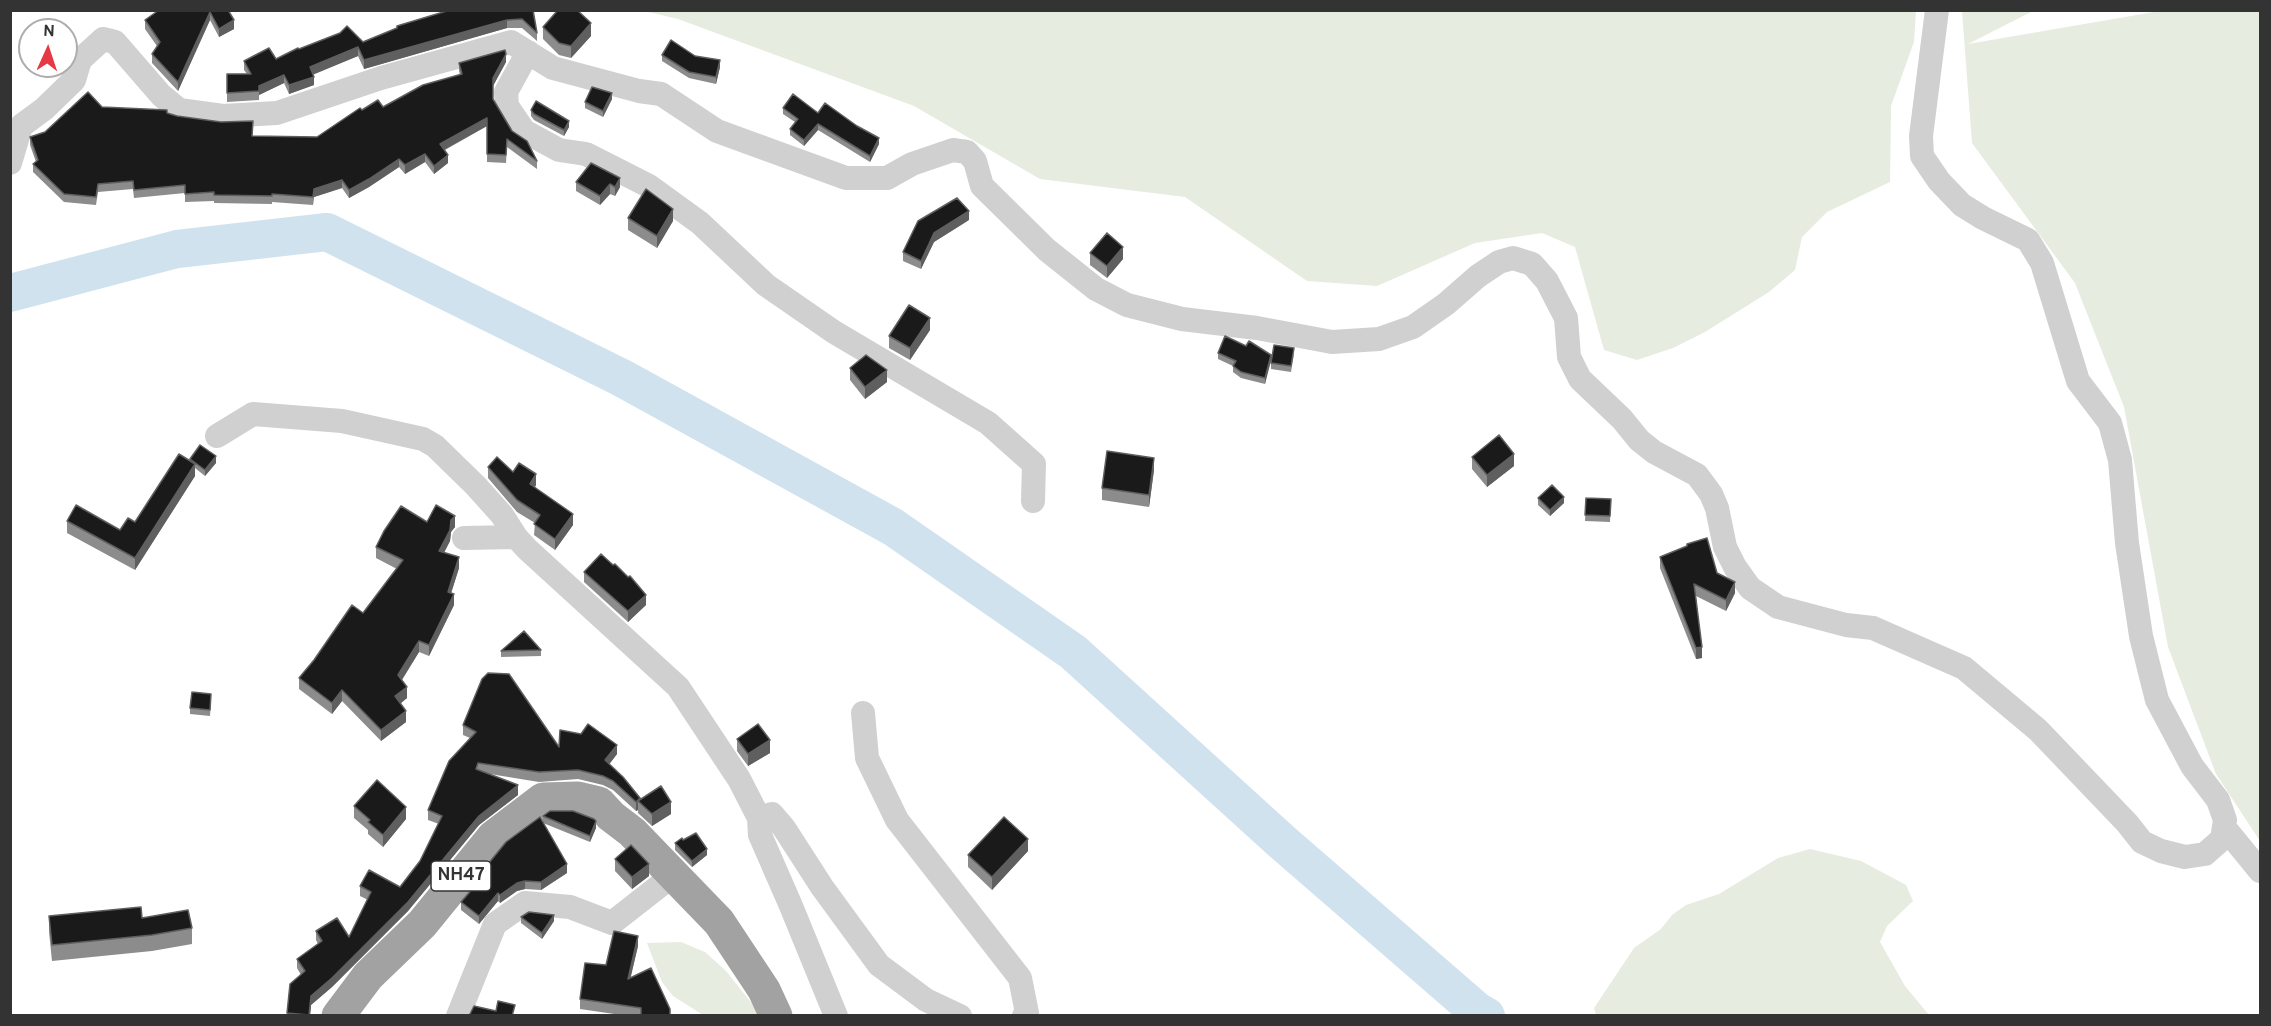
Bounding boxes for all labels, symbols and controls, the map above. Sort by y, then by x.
north arrow [18,18,78,78]
text: N [43,22,55,42]
road number: NH47 [431,861,491,891]

